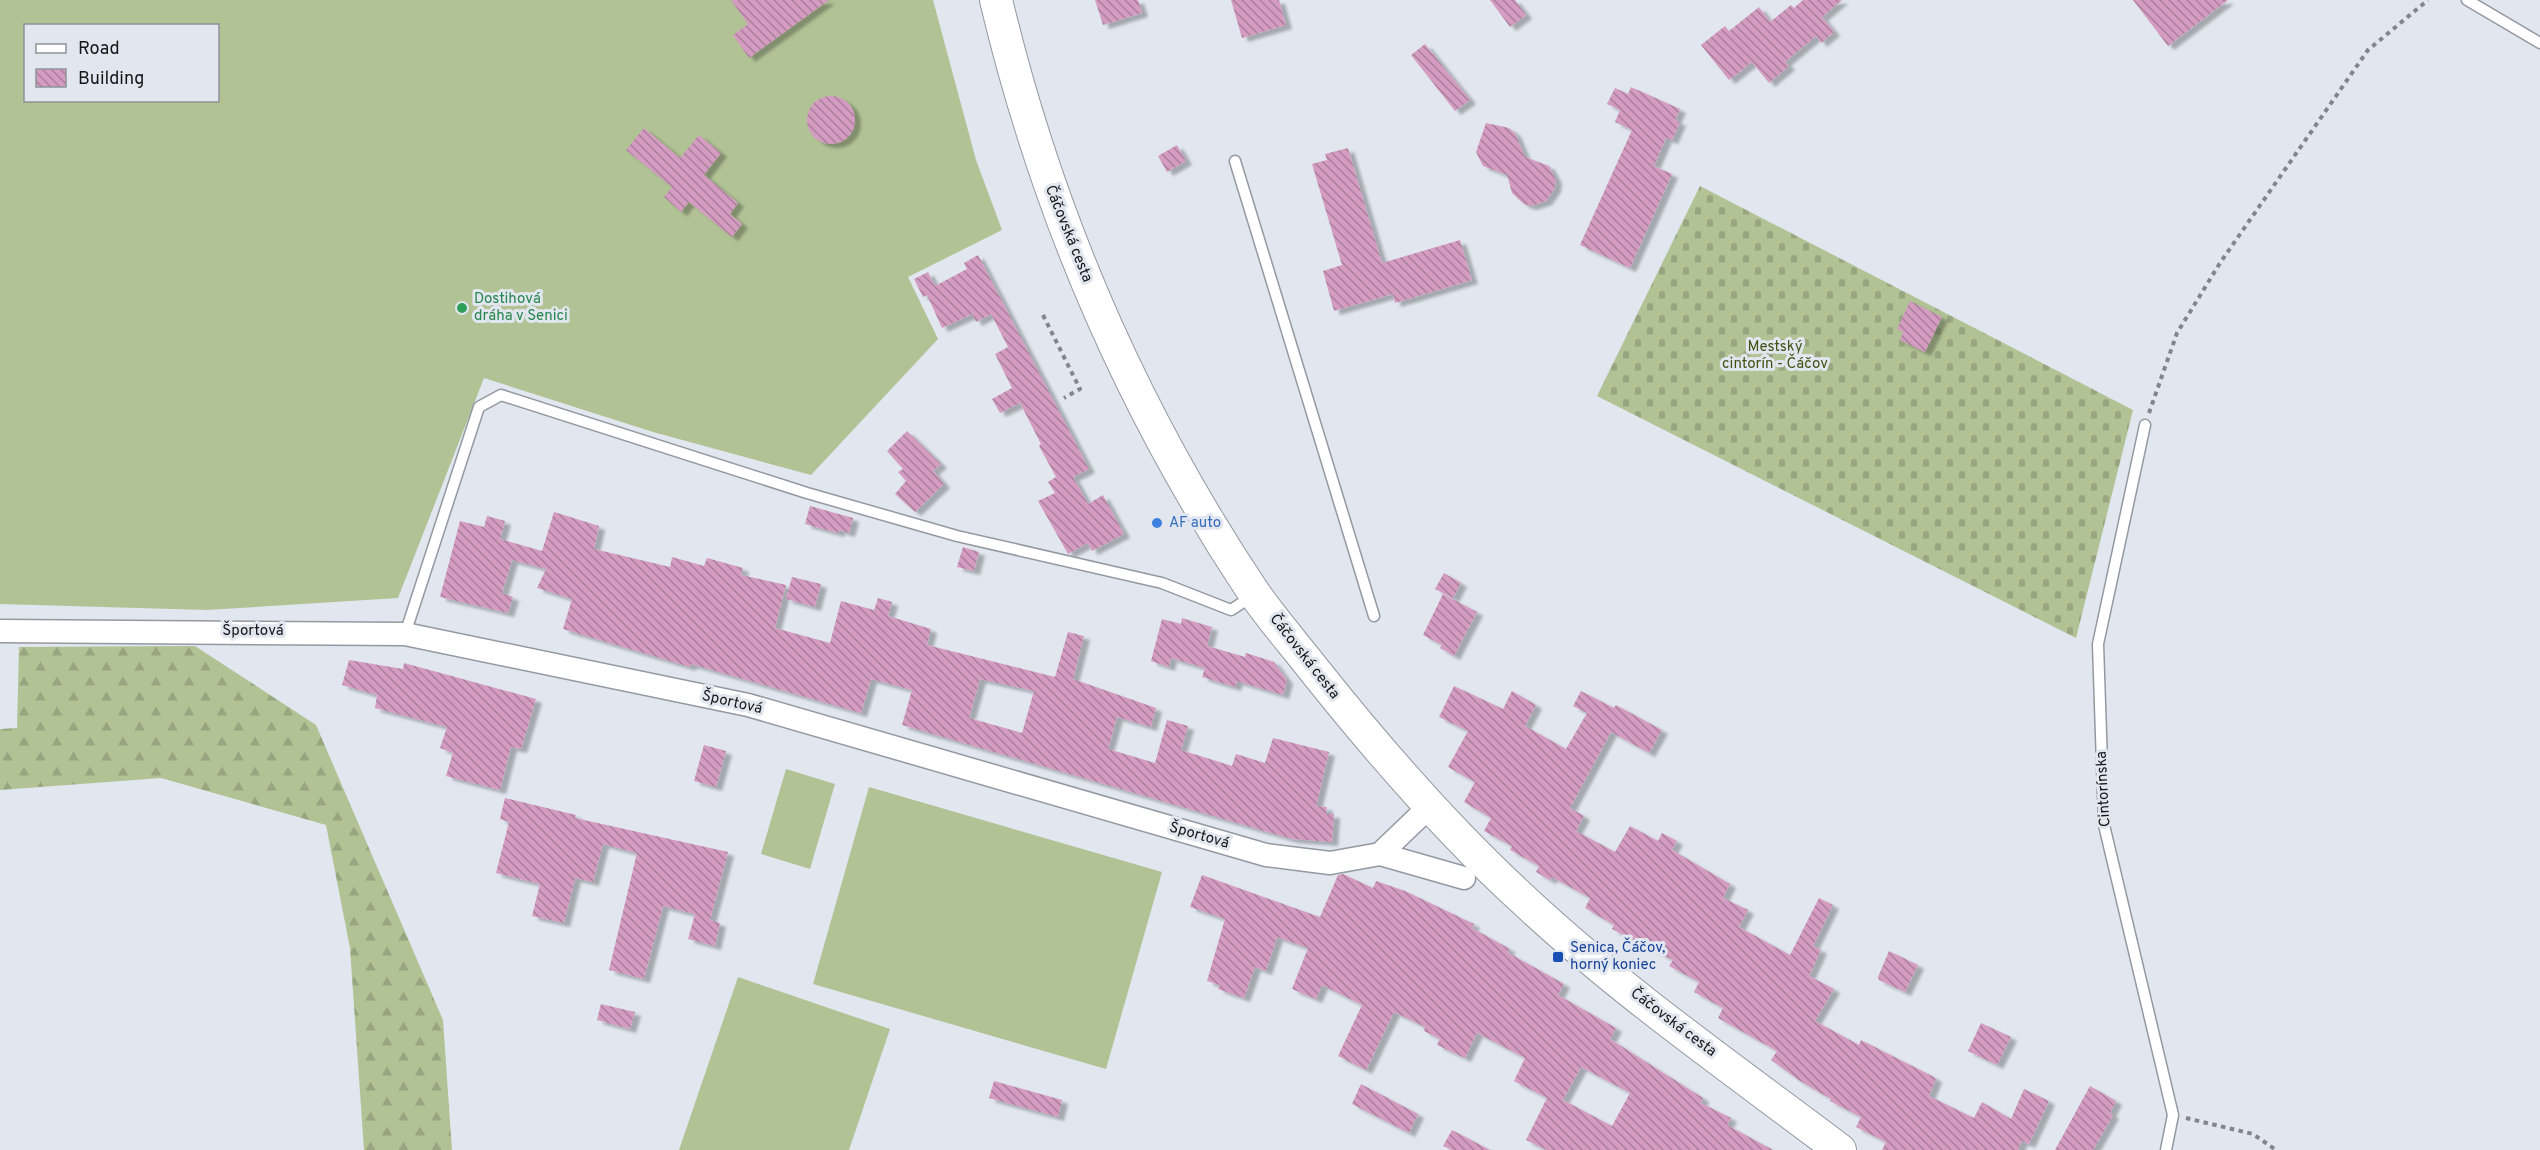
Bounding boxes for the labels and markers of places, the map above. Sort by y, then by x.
place label: Dostihová dráha v Senici [474,290,568,326]
marker: Dostihová dráha v Senici [455,301,469,315]
place label: AF auto [1169,514,1221,533]
marker: AF auto [1150,516,1164,530]
place label: Senica, Čáčov, horný koniec [1570,937,1665,975]
marker: Senica, Čáčov, horný koniec [1551,950,1565,964]

